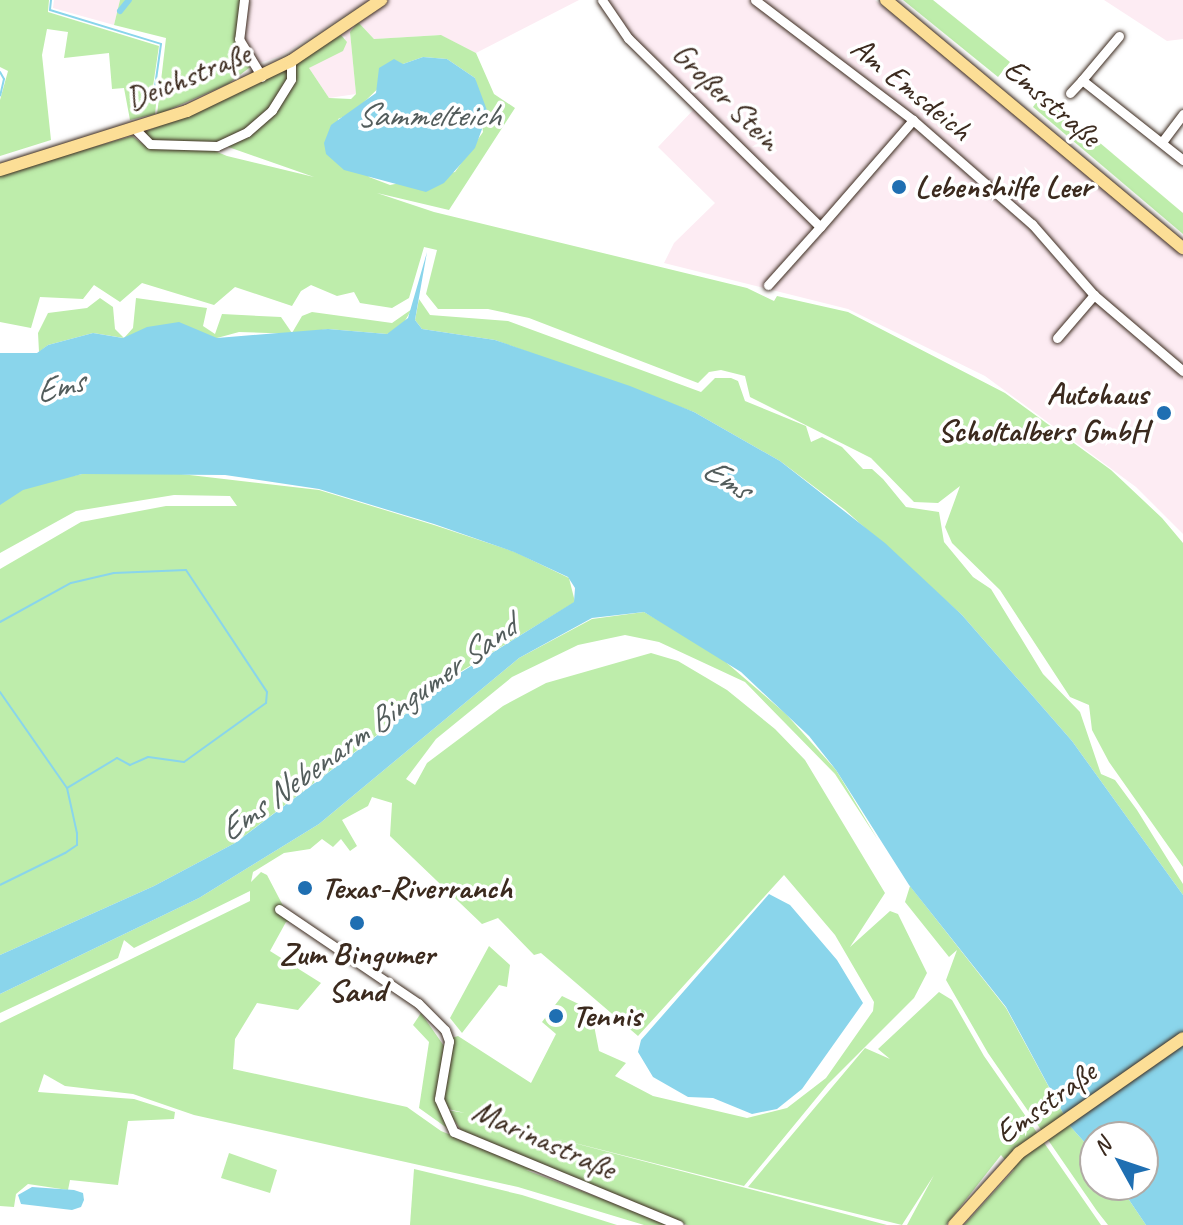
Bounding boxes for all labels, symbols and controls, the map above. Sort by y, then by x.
street label: Am Emsdeich [844,29,978,149]
street label: Deichstraße [120,35,256,119]
street label: Großer Stein [664,35,788,159]
street label: Emsstraße [996,50,1108,156]
water label: Sammelteich [356,95,500,135]
place label: Lebenshilfe Leer [915,168,1092,206]
marker: Lebenshilfe Leer [890,178,908,196]
water label: Ems [30,360,88,412]
place label: Autohaus Scholtalbers GmbH [937,376,1148,451]
marker: Autohaus Scholtalbers GmbH [1155,404,1173,422]
water label: Ems [696,448,758,508]
water label: Ems Nebenarm Bingumer Sand [210,606,524,850]
place label: Texas-Riverranch [321,869,512,907]
marker: Texas-Riverranch [296,879,314,897]
marker: Zum Bingumer Sand [348,914,366,932]
place label: Zum Bingumer Sand [279,936,435,1011]
place label: Tennis [572,997,641,1035]
marker: Tennis [547,1007,565,1025]
street label: Emsstraße [988,1053,1104,1153]
street label: Marinastraße [467,1092,621,1188]
north arrow [1079,1121,1159,1201]
text: N [1087,1133,1117,1161]

